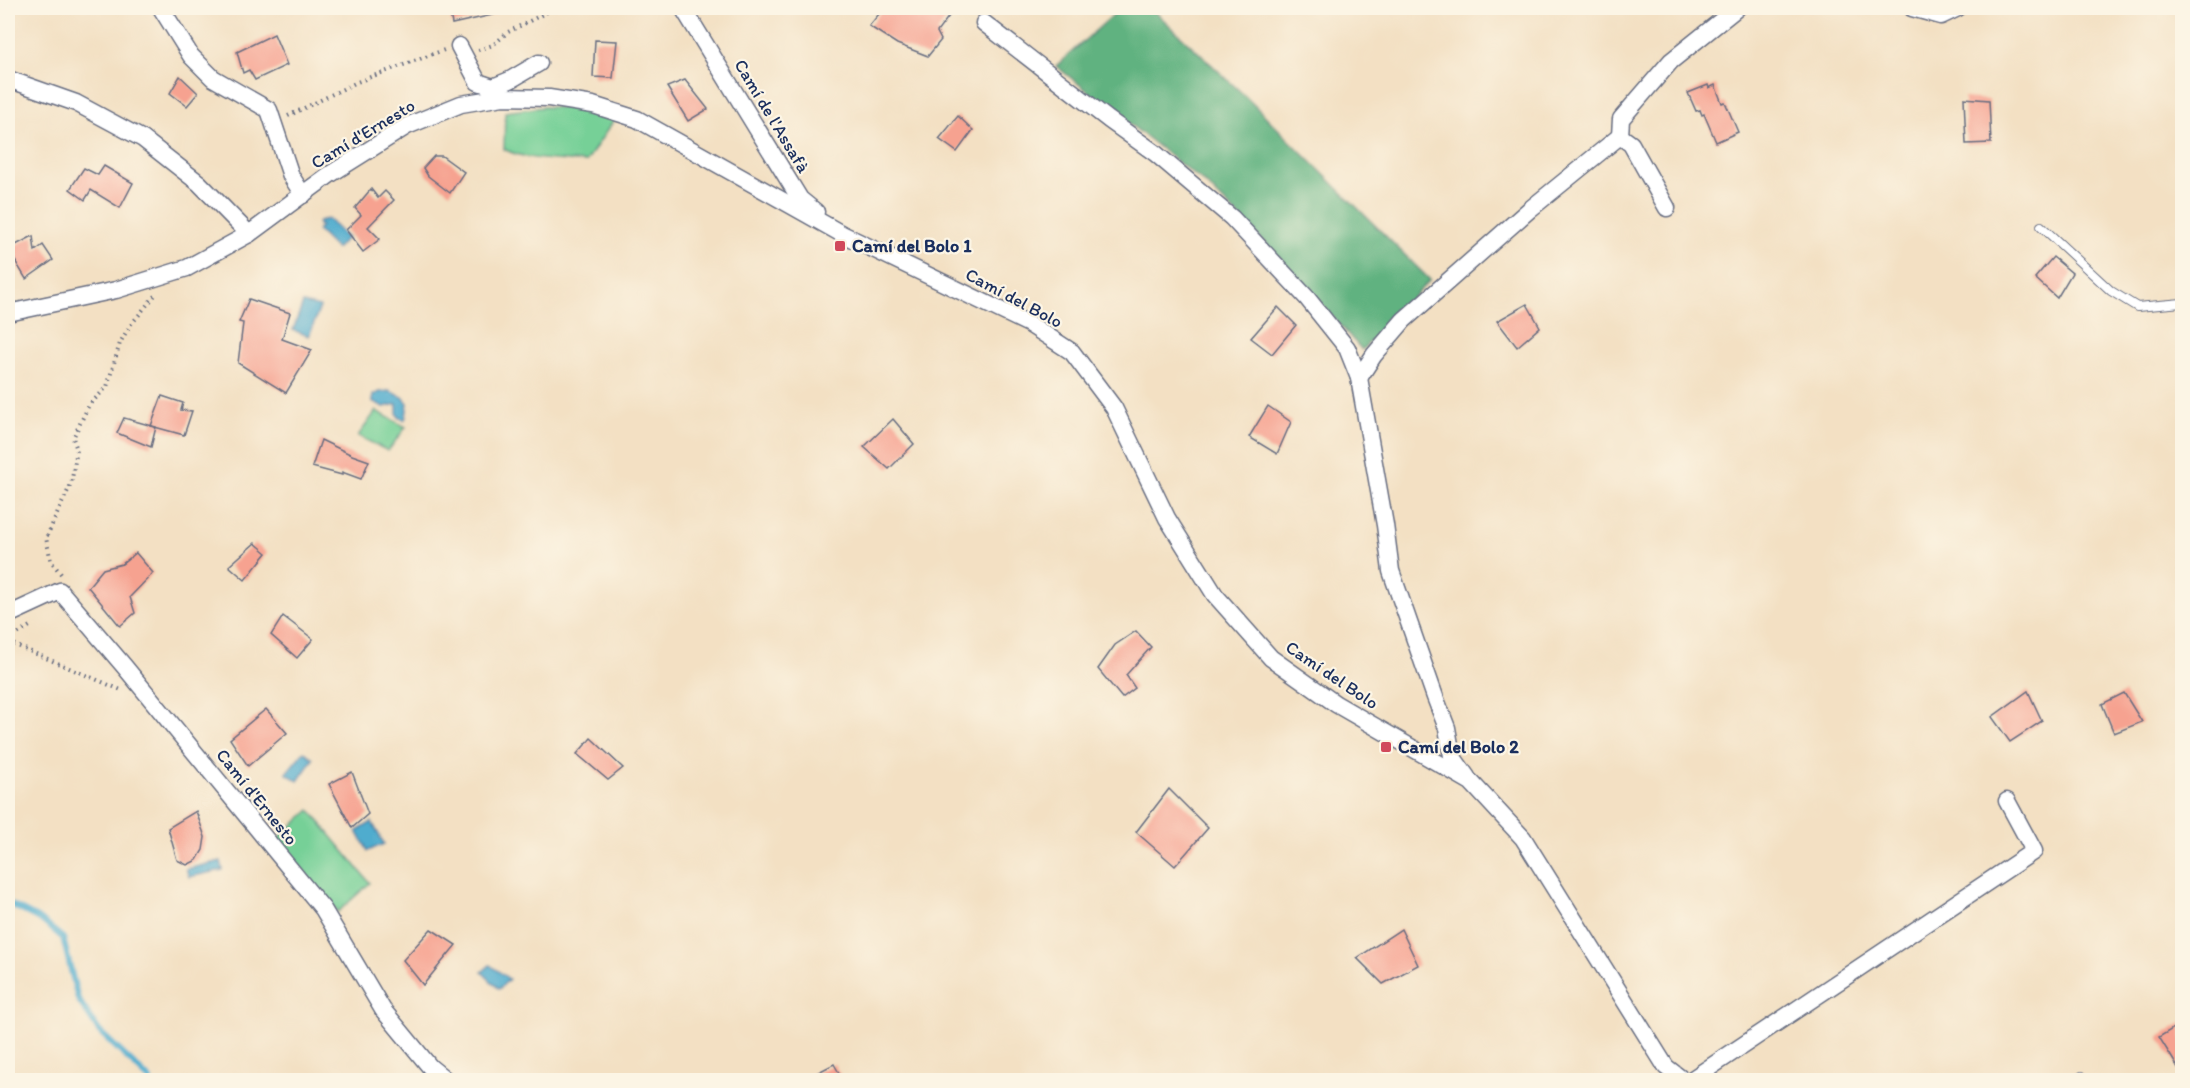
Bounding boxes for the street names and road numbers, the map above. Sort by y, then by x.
street label: Camí de l'Assafà [729,55,815,177]
street label: Camí d'Ernesto [307,94,419,174]
street label: Camí del Bolo [962,263,1066,333]
street label: Camí del Bolo [1281,636,1383,714]
street label: Camí d'Ernesto [211,744,303,850]

